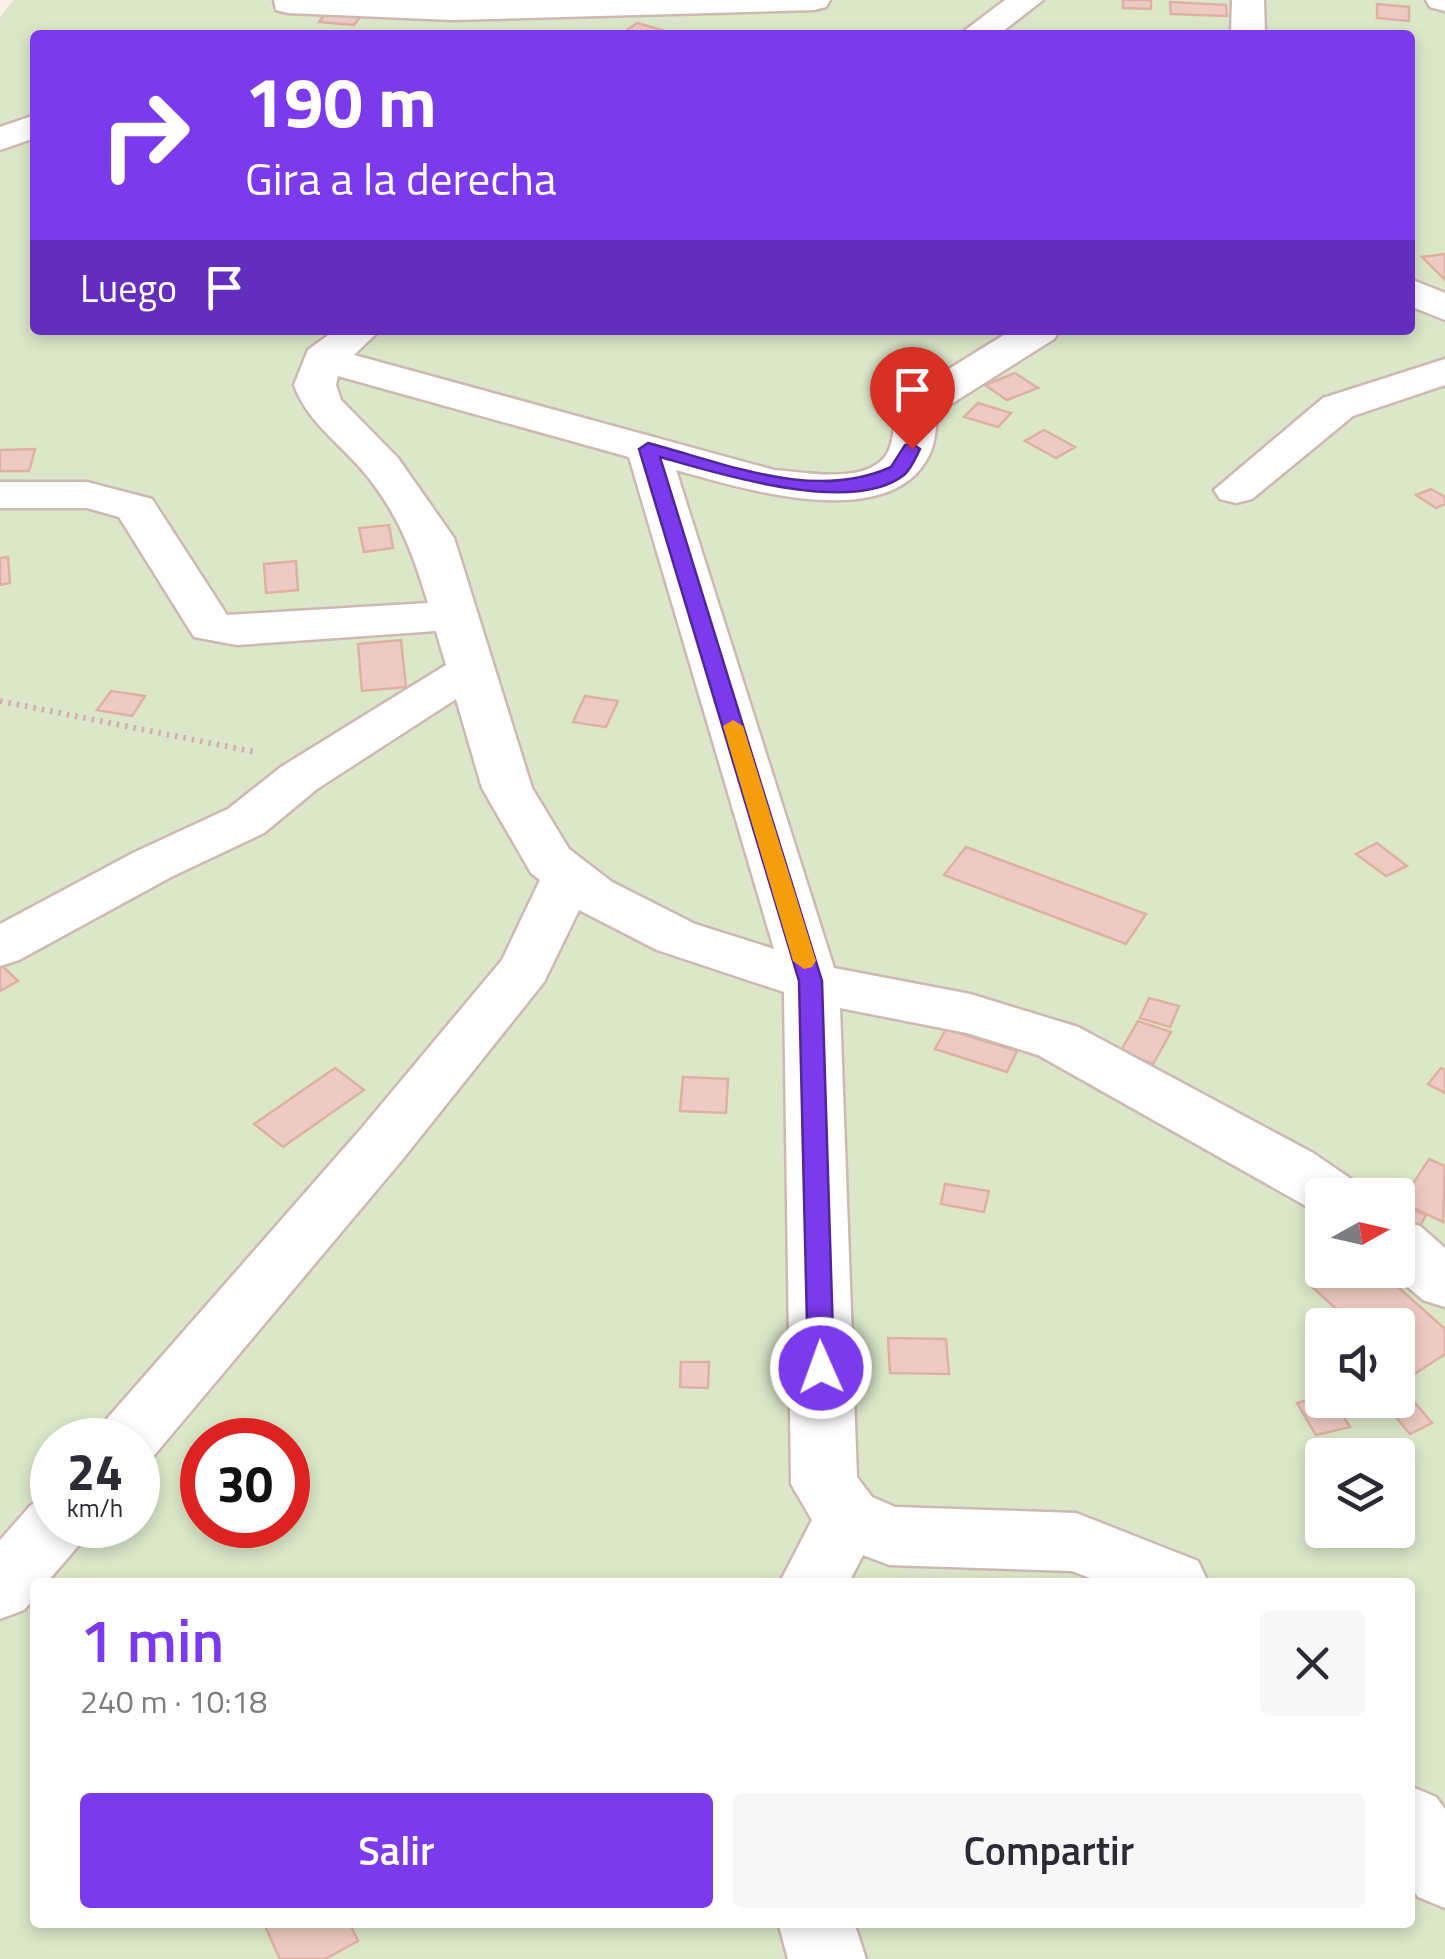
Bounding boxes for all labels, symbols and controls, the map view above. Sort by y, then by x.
text: 190 m [245,48,437,154]
icon: right [80,70,210,200]
text: Gira a la derecha [245,144,557,212]
text: Luego [80,259,177,317]
icon: arrive [197,260,252,315]
pin [870,347,955,450]
icon: arrive [885,362,940,417]
north arrow [1305,1178,1415,1288]
map controls [1305,1178,1415,1548]
button: sound [1305,1308,1415,1418]
position arrow [769,1316,873,1420]
speed limit sign: 30 [180,1418,310,1548]
text: 24 [67,1433,123,1509]
button: layers [1305,1438,1415,1548]
text: km/h [67,1489,123,1527]
text: 1 min [80,1594,224,1685]
button: close [1260,1611,1365,1716]
text: 240 m · 10:18 [80,1677,267,1725]
button: Salir [80,1793,713,1908]
button: Compartir [733,1793,1365,1908]

